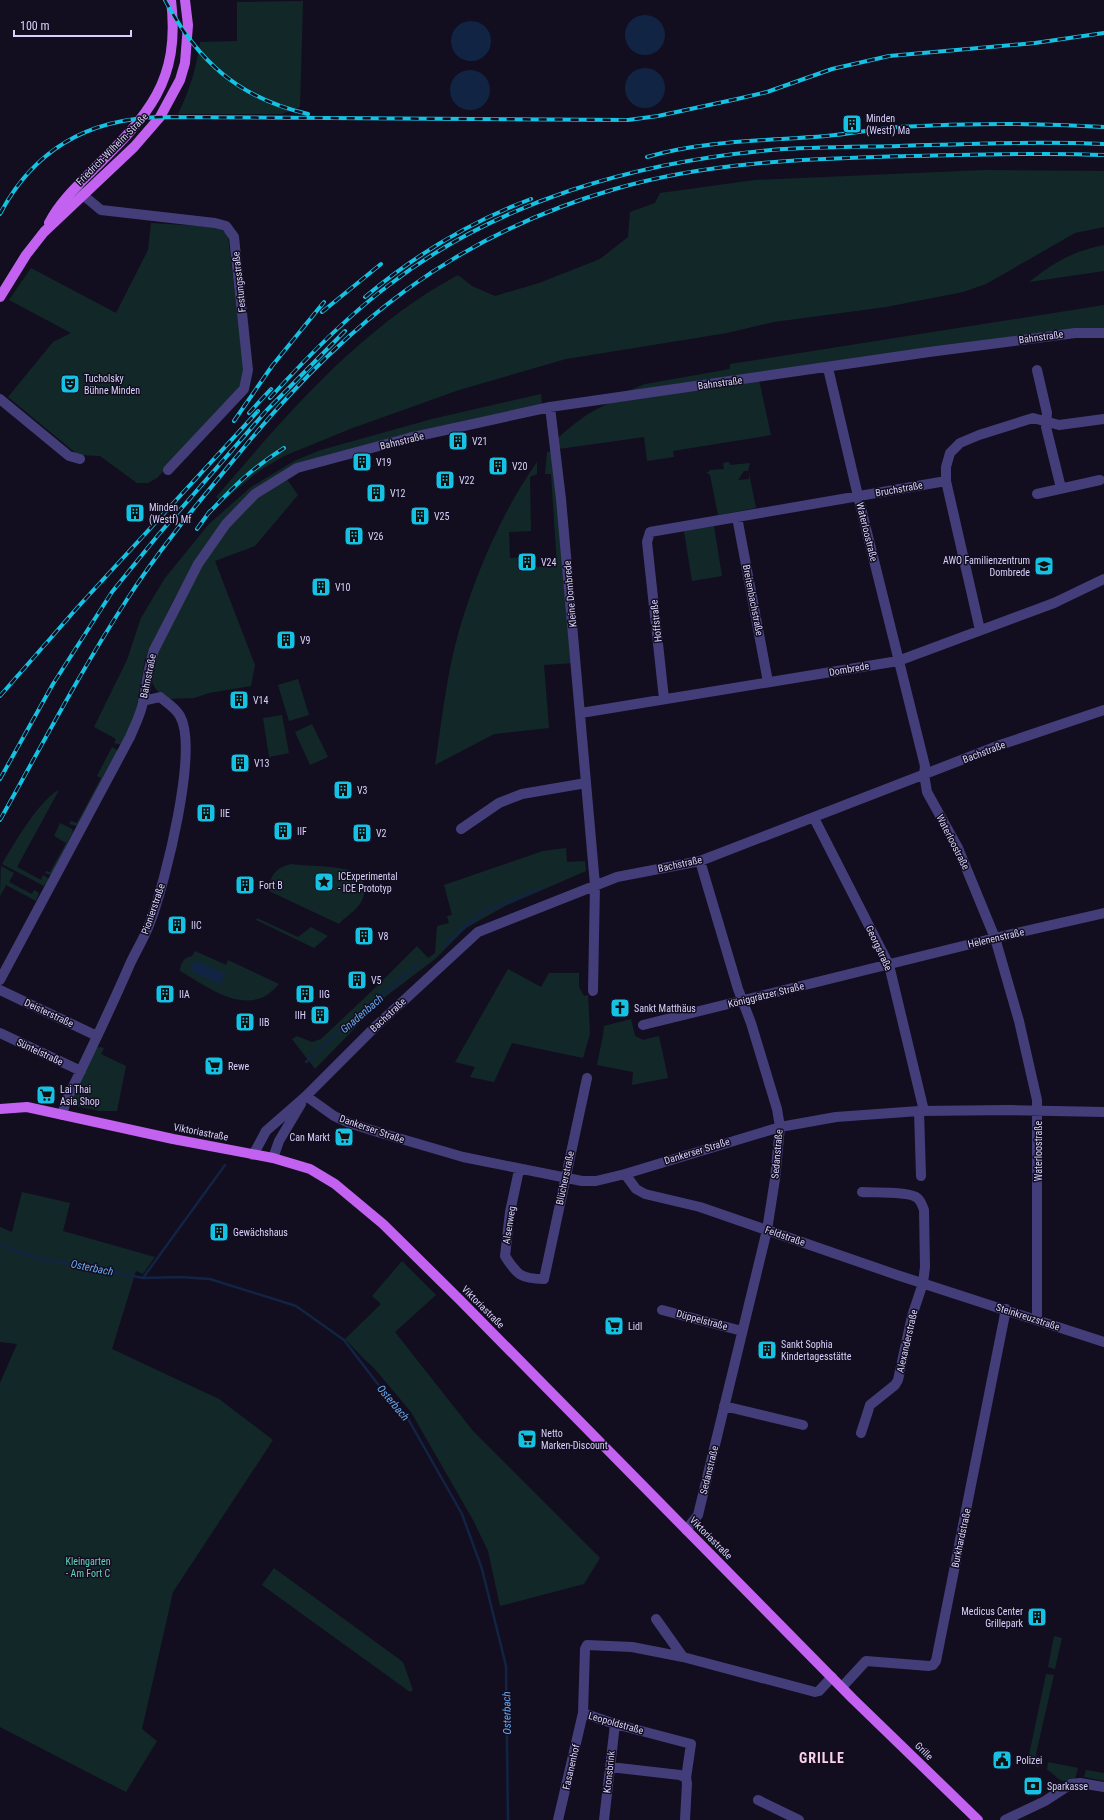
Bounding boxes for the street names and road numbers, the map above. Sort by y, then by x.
street label: Friedrich-Wilhelm-Straße [74,111,150,187]
street label: Festungsstraße [230,251,248,313]
street label: Bahnstraße [1018,328,1064,346]
street label: Bahnstraße [697,374,743,392]
street label: Bahnstraße [379,430,425,452]
street label: Bruchstraße [874,479,924,499]
street label: Waterloostraße [854,501,880,563]
street label: Kleine Dombrede [562,560,578,628]
street label: Breitenbachstraße [741,564,765,637]
street label: Hoffstraße [648,599,664,643]
street label: Bahnstraße [138,653,158,699]
street label: Dombrede [828,660,870,678]
street label: Bachstraße [961,739,1007,765]
street label: Waterloostraße [934,813,972,872]
street label: Bachstraße [657,854,703,874]
street label: Pionierstraße [139,882,167,936]
street label: Georgstraße [864,924,894,973]
street label: Helenenstraße [967,926,1025,950]
street label: Königgrätzer Straße [727,980,805,1010]
street label: Bachstraße [368,995,408,1034]
street label: Deisterstraße [23,997,76,1029]
street label: Süntelstraße [15,1036,65,1068]
street label: Dankerser Straße [338,1113,406,1145]
street label: Viktoriastraße [173,1121,230,1143]
street label: Waterloostraße [1033,1121,1044,1181]
street label: Sedanstraße [769,1129,785,1179]
street label: Dankerser Straße [663,1136,731,1166]
street label: Blücherstraße [554,1150,576,1206]
street label: Alsenweg [501,1205,517,1245]
street label: Feldstraße [763,1224,807,1248]
street label: Viktoriastraße [459,1283,507,1331]
street label: Steinkreuzstraße [995,1302,1062,1333]
street label: Düppelstraße [675,1308,729,1332]
street label: Alexanderstraße [894,1308,920,1374]
street label: Sedanstraße [698,1444,720,1495]
street label: Burkhardstraße [949,1507,973,1569]
street label: Viktoriastraße [687,1514,735,1562]
street label: Leopoldstraße [587,1710,645,1736]
street label: Grille [913,1740,935,1762]
street label: Fasanenhof [560,1742,582,1791]
street label: Kronsbrink [601,1750,617,1794]

